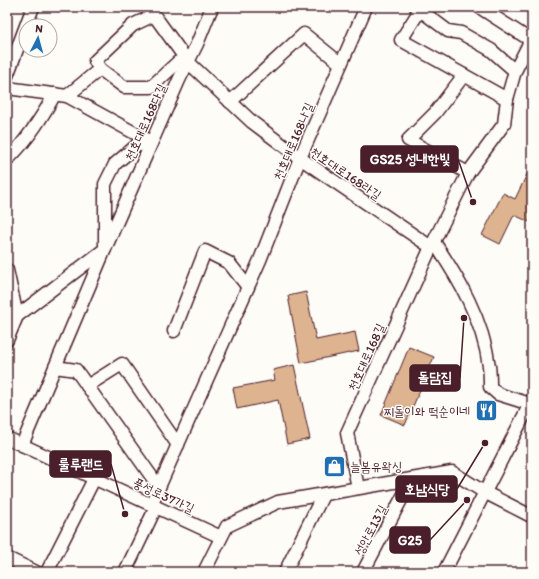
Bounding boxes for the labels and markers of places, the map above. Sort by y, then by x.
callout: GS25 성내한빛 [361,146,458,172]
callout: 돌담집 [410,365,460,391]
restaurant icon: 찌돌이와 떡순이네 [473,398,499,424]
place label: 찌돌이와 떡순이네 [383,404,470,419]
callout: 룰루랜드 [50,451,111,477]
shop icon: 늘봄유왁싱 [322,453,348,479]
place label: 늘봄유왁싱 [350,459,402,474]
callout: 호남식당 [396,476,457,502]
callout: G25 [390,527,430,553]

